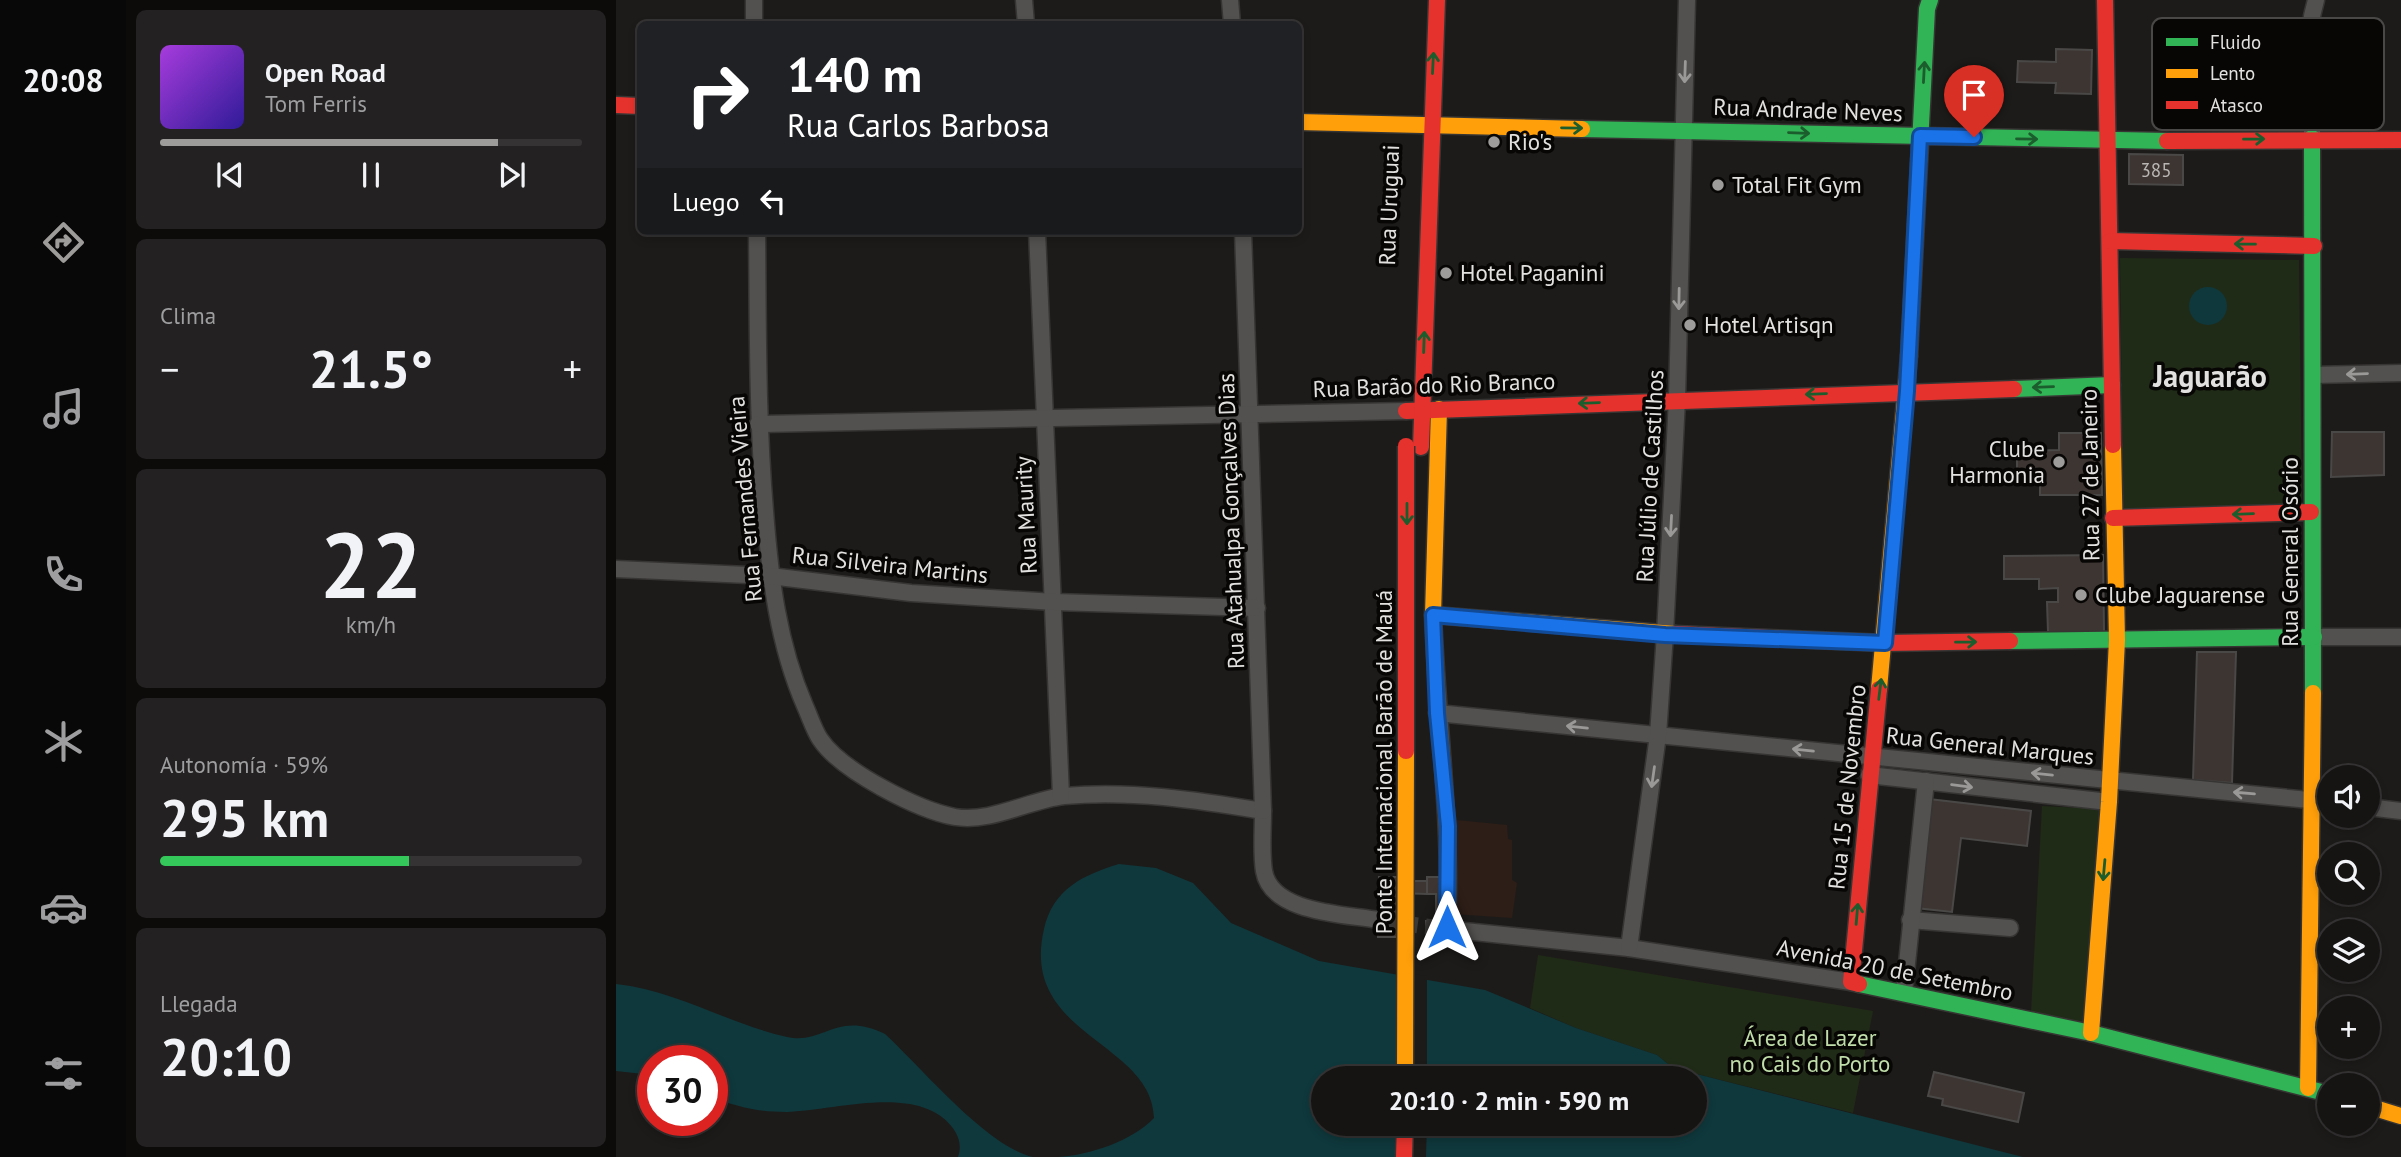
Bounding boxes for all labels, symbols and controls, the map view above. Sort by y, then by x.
legend [2152,18,2384,130]
text: Fluido [2210,30,2261,54]
text: 140 m [787,42,922,106]
icon: right [672,49,763,140]
one-way arrow [1427,51,1440,74]
text: Open Road [265,56,386,89]
text: 20:08 [22,59,104,101]
one-way arrow [1679,60,1692,83]
one-way arrow [1917,60,1930,83]
text: Lento [2210,61,2255,85]
pin [1944,65,2004,137]
icon: arrive [1955,76,1993,114]
text: Tom Ferris [265,89,367,118]
street label: Rua Andrade Neves [1713,92,1903,127]
text: Atasco [2210,93,2263,117]
text: Rua Carlos Barbosa [787,104,1050,146]
one-way arrow [1560,121,1583,134]
one-way arrow [1787,126,1810,140]
place label: Rio's [1508,127,1552,156]
one-way arrow [2015,132,2038,145]
one-way arrow [2242,132,2265,145]
marker: Rio's [1486,134,1502,150]
street label: Rua Uruguai [1372,144,1405,266]
icon: previous [211,156,249,194]
icon: pause [352,156,390,194]
icon: next [493,156,531,194]
house number: 385 [2140,158,2172,182]
place label: Total Fit Gym [1732,170,1862,199]
marker: Total Fit Gym [1710,177,1726,193]
icon: left [754,182,792,220]
text: Luego [672,185,740,218]
icon: directions [39,218,88,267]
one-way arrow [2234,237,2257,251]
place label: Hotel Paganini [1460,258,1605,287]
marker: Hotel Paganini [1438,265,1454,281]
one-way arrow [1673,287,1686,310]
text: Clima [160,301,216,330]
place label: Hotel Artisqn [1704,310,1834,339]
marker: Hotel Artisqn [1682,317,1698,333]
one-way arrow [1417,331,1430,354]
text: 21.5° [309,335,433,402]
text: − [160,344,179,393]
text: + [563,344,582,393]
district label: Jaguarão [2152,356,2267,395]
street label: Rua Barão do Rio Branco [1312,366,1556,403]
one-way arrow [2346,367,2369,381]
street label: Rua Júlio de Castilhos [1629,369,1670,583]
street label: Rua Atahualpa Gonçalves Dias [1211,373,1250,670]
one-way arrow [2032,380,2055,393]
icon: music [39,384,88,433]
one-way arrow [1805,388,1828,401]
street label: Rua 27 de Janeiro [2073,389,2106,561]
street label: Rua Fernandes Vieira [721,395,768,603]
one-way arrow [1577,396,1600,409]
place label: Clube Harmonia [1949,434,2045,489]
marker: Clube Harmonia [2051,454,2067,470]
street label: Rua Maurity [1008,455,1043,575]
street label: Rua General Osório [2275,457,2304,647]
one-way arrow [1400,502,1413,525]
text: 22 [319,505,423,623]
one-way arrow [2232,508,2255,521]
one-way arrow [1664,514,1677,537]
street label: Rua Silveira Martins [791,540,989,589]
icon: phone [39,550,88,599]
place label: Clube Jaguarense [2095,580,2265,609]
marker: Clube Jaguarense [2073,587,2089,603]
street label: Ponte Internacional Barão de Mauá [1369,590,1398,934]
text: km/h [346,610,396,639]
one-way arrow [1954,635,1977,649]
one-way arrow [1873,679,1886,701]
street label: Rua 15 de Novembro [1821,683,1872,891]
icon: climate [39,717,88,766]
street label: Rua General Marques [1885,720,2096,771]
one-way arrow [1566,721,1589,734]
one-way arrow [1793,743,1815,756]
text: Autonomía · 59% [160,750,328,779]
map controls [2317,765,2380,1136]
button: sound [2317,765,2380,828]
one-way arrow [1646,766,1659,788]
one-way arrow [2031,768,2054,781]
one-way arrow [1950,779,1972,792]
text: 295 km [160,784,329,851]
one-way arrow [2233,787,2256,800]
button: search [2317,842,2380,905]
one-way arrow [2097,858,2110,881]
icon: car [39,883,88,932]
position arrow [1410,890,1484,964]
one-way arrow [1851,903,1864,926]
button: layers [2317,919,2380,982]
street label: Avenida 20 de Setembro [1775,932,2015,1007]
text: Llegada [160,989,238,1018]
button: + [2317,996,2380,1059]
text: 20:10 [160,1023,292,1090]
park label: Área de Lazer no Cais do Porto [1730,1023,1890,1078]
speed limit sign: 30 [637,1045,728,1136]
icon: filters [39,1049,88,1098]
button: − [2317,1073,2380,1136]
text: 20:10 · 2 min · 590 m [1389,1084,1629,1117]

